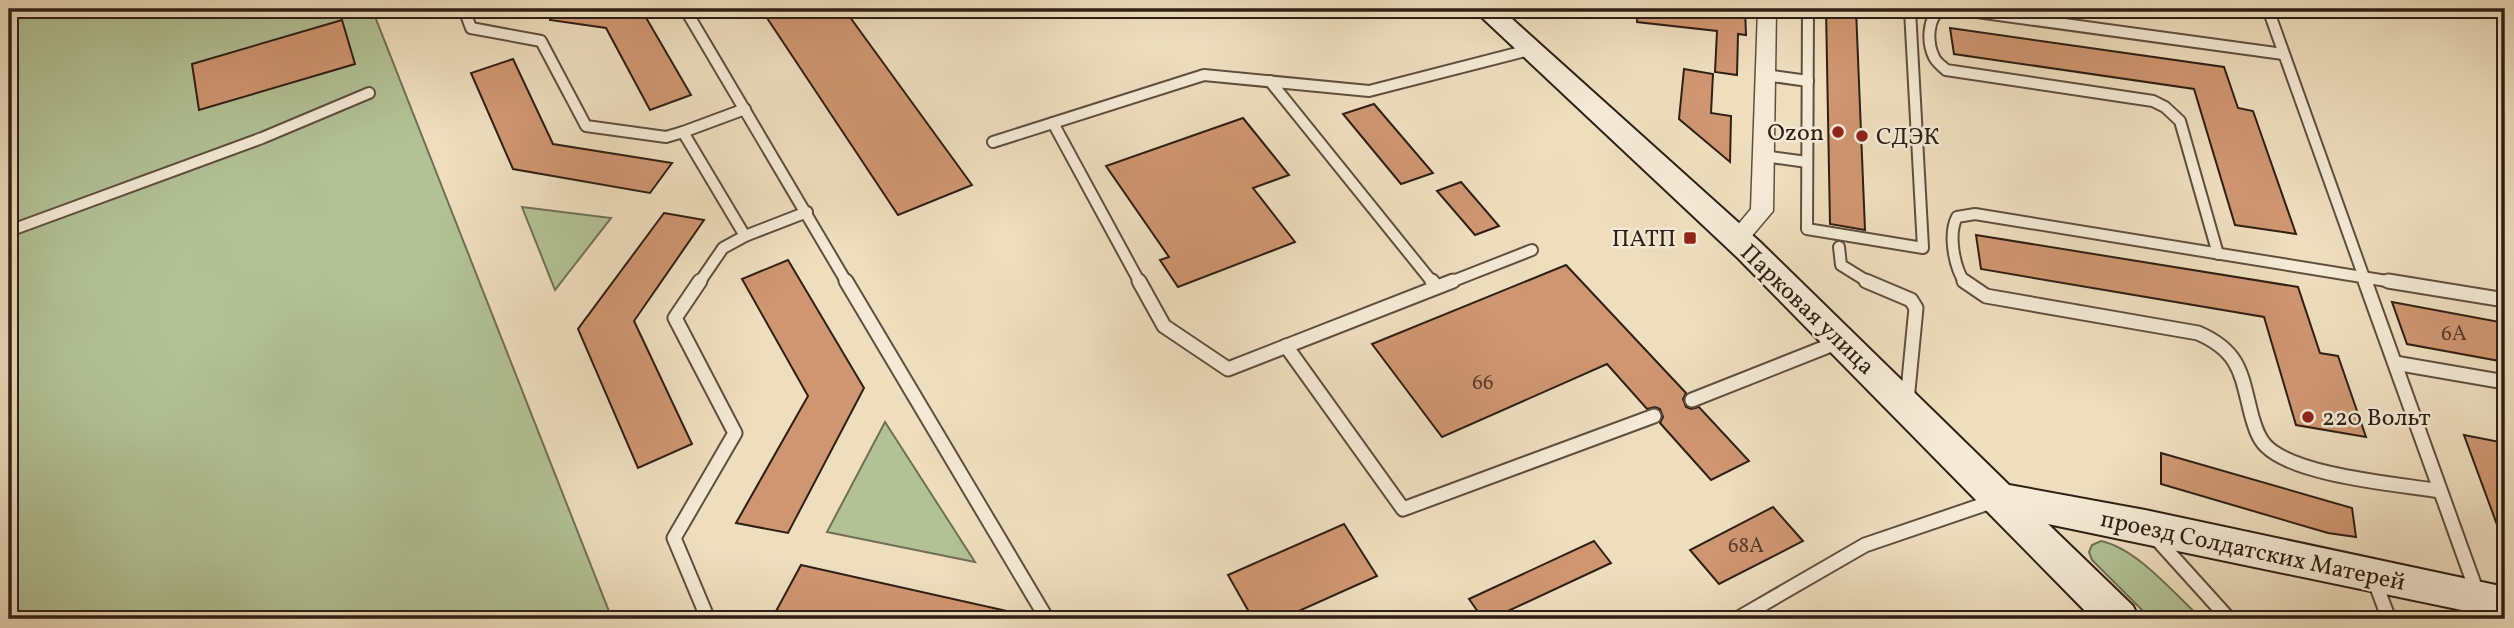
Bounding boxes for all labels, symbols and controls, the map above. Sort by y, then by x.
place label: Ozon [1767,117,1824,151]
place label: СДЭК [1876,121,1940,155]
marker: Ozon [1830,124,1846,140]
marker: СДЭК [1854,128,1870,144]
place label: ПАТП [1612,223,1676,257]
marker: ПАТП [1682,230,1698,246]
street label: Парковая улица [1732,237,1882,384]
house number: 6А [2441,320,2467,349]
house number: 66 [1472,369,1494,398]
place label: 220 Вольт [2322,402,2431,436]
marker: 220 Вольт [2300,409,2316,425]
street label: проезд Солдатских Матерей [2097,503,2408,601]
house number: 68А [1728,532,1764,561]

